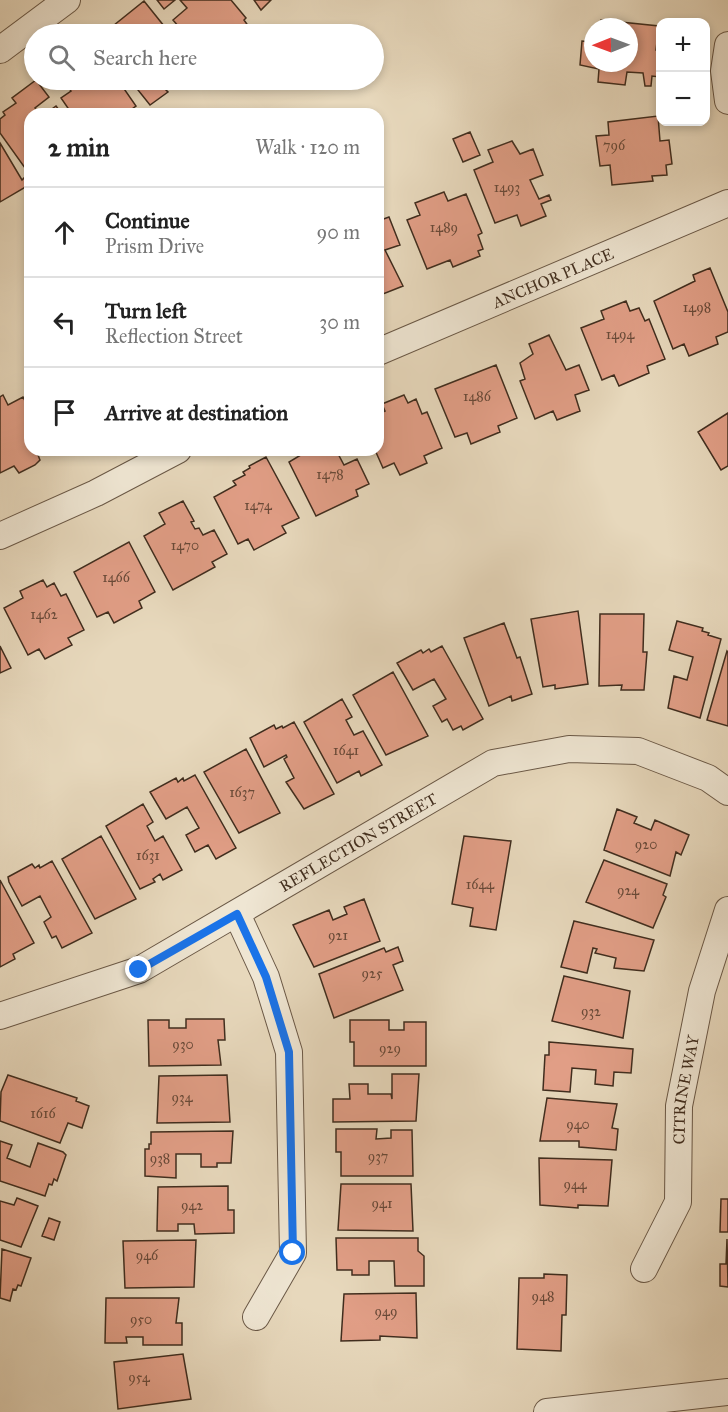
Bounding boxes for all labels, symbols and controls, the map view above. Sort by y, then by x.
north arrow [584,18,638,72]
map controls [656,18,710,126]
button: + [656,18,710,72]
search box [24,24,384,90]
icon: search [45,41,78,74]
text: Search here [93,44,197,71]
button: − [656,72,710,126]
text: 2 min [48,131,109,163]
text: Walk · 120 m [255,135,360,159]
house number: 796 [603,137,626,154]
house number: 1493 [494,179,520,196]
text: Continue [105,207,190,234]
icon: ahead [48,216,81,249]
house number: 1489 [430,219,458,236]
text: 90 m [317,220,360,244]
text: Prism Drive [105,234,204,258]
street label: ANCHOR PLACE [488,243,616,312]
text: Turn left [105,297,187,324]
house number: 1498 [683,299,711,316]
icon: left [48,306,81,339]
text: 30 m [319,310,360,334]
text: Reflection Street [105,324,243,348]
house number: 1494 [606,326,636,343]
house number: 1486 [463,388,492,405]
icon: arrive [48,396,81,429]
text: Arrive at destination [105,399,288,426]
house number: 1478 [316,466,344,483]
house number: 1474 [244,497,273,514]
house number: 1470 [171,537,199,554]
house number: 1466 [102,569,131,586]
house number: 1462 [30,606,58,623]
house number: 1641 [333,742,359,759]
house number: 1637 [229,784,255,801]
street label: REFLECTION STREET [276,789,440,895]
house number: 920 [635,836,657,853]
house number: 1631 [136,847,160,864]
house number: 1644 [466,876,495,893]
house number: 924 [617,882,640,899]
house number: 921 [328,927,348,944]
route end [125,956,151,982]
house number: 925 [362,965,383,982]
house number: 932 [581,1003,601,1020]
street label: CITRINE WAY [669,1033,703,1144]
house number: 930 [172,1036,194,1053]
house number: 929 [379,1040,401,1057]
house number: 934 [172,1089,194,1106]
house number: 1616 [30,1105,56,1122]
house number: 940 [566,1116,590,1133]
house number: 937 [368,1148,388,1165]
house number: 938 [150,1150,170,1167]
house number: 944 [563,1176,588,1193]
house number: 941 [372,1195,393,1212]
house number: 942 [181,1197,203,1214]
route start [279,1239,305,1265]
house number: 946 [136,1247,159,1264]
house number: 948 [532,1288,554,1305]
house number: 949 [375,1303,397,1320]
house number: 950 [130,1311,152,1328]
house number: 954 [128,1369,151,1386]

